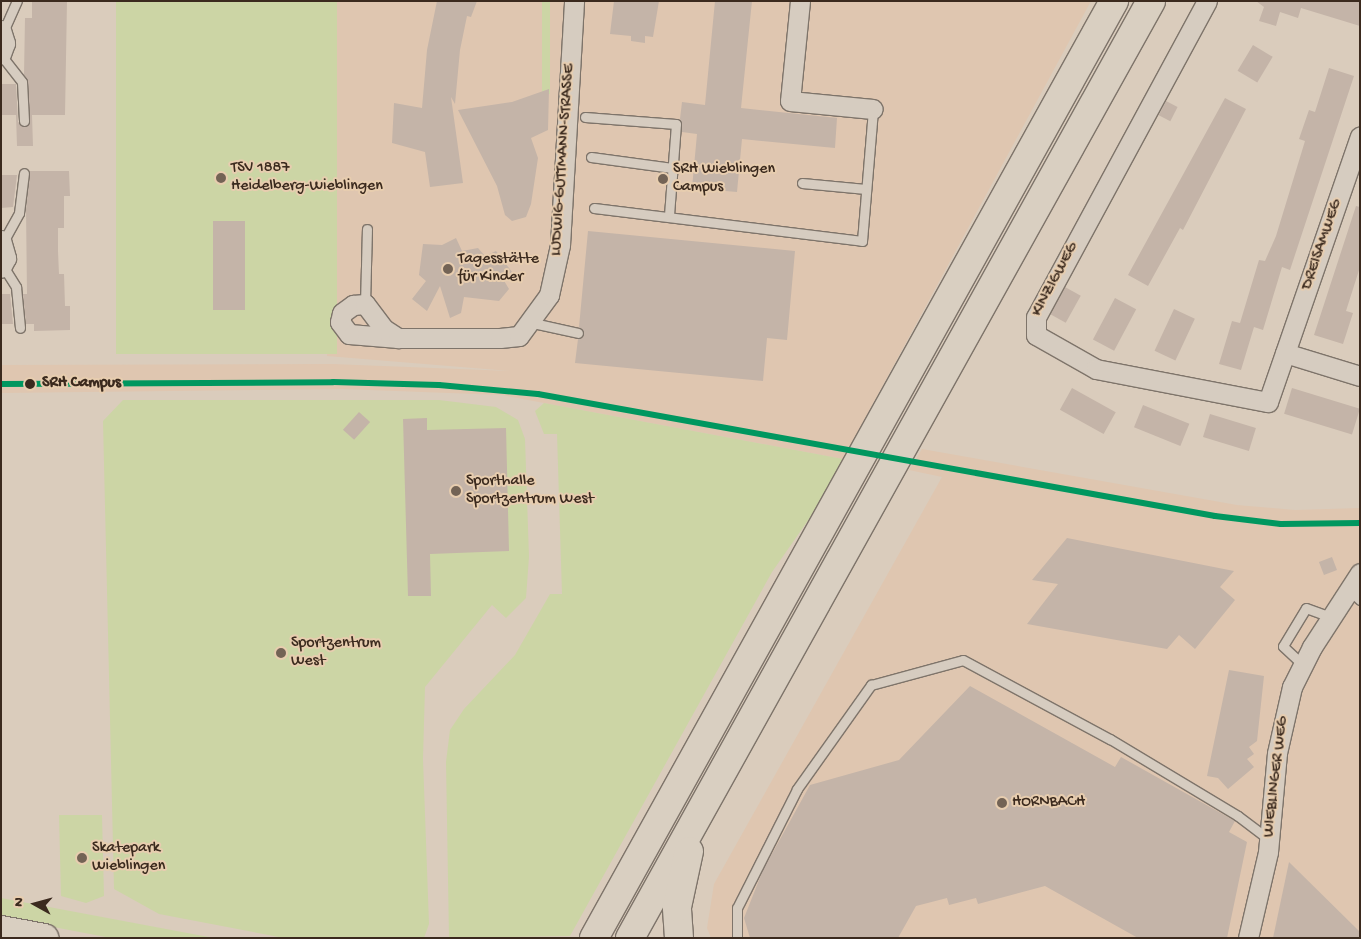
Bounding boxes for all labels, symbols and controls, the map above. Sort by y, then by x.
street label: LUDWIG-GUTTMANN-STRASSE [548,63,580,257]
place label: TSV 1887 Heidelberg-Wieblingen [231,159,383,197]
place label: SRH Wieblingen Campus [673,160,775,198]
marker: TSV 1887 Heidelberg-Wieblingen [215,172,227,184]
marker: SRH Wieblingen Campus [657,173,669,185]
street label: DREISAMWEG [1299,197,1347,293]
street label: KINZIGWEG [1028,240,1084,320]
place label: Tagesstätte für Kinder [458,250,539,288]
marker: Tagesstätte für Kinder [442,263,454,275]
place label: SRH Campus [42,374,121,394]
marker: SRH Campus [21,375,39,393]
place label: Sporthalle Sportzentrum West [466,472,594,510]
marker: Sporthalle Sportzentrum West [450,485,462,497]
place label: Sportzentrum West [291,634,381,672]
marker: Sportzentrum West [275,647,287,659]
street label: WIEBLINGER WEG [1260,715,1294,839]
place label: HORNBACH [1012,793,1085,813]
marker: HORNBACH [996,797,1008,809]
place label: Skatepark Wieblingen [92,839,165,877]
marker: Skatepark Wieblingen [76,852,88,864]
north arrow [10,879,60,929]
text: N [11,897,29,908]

